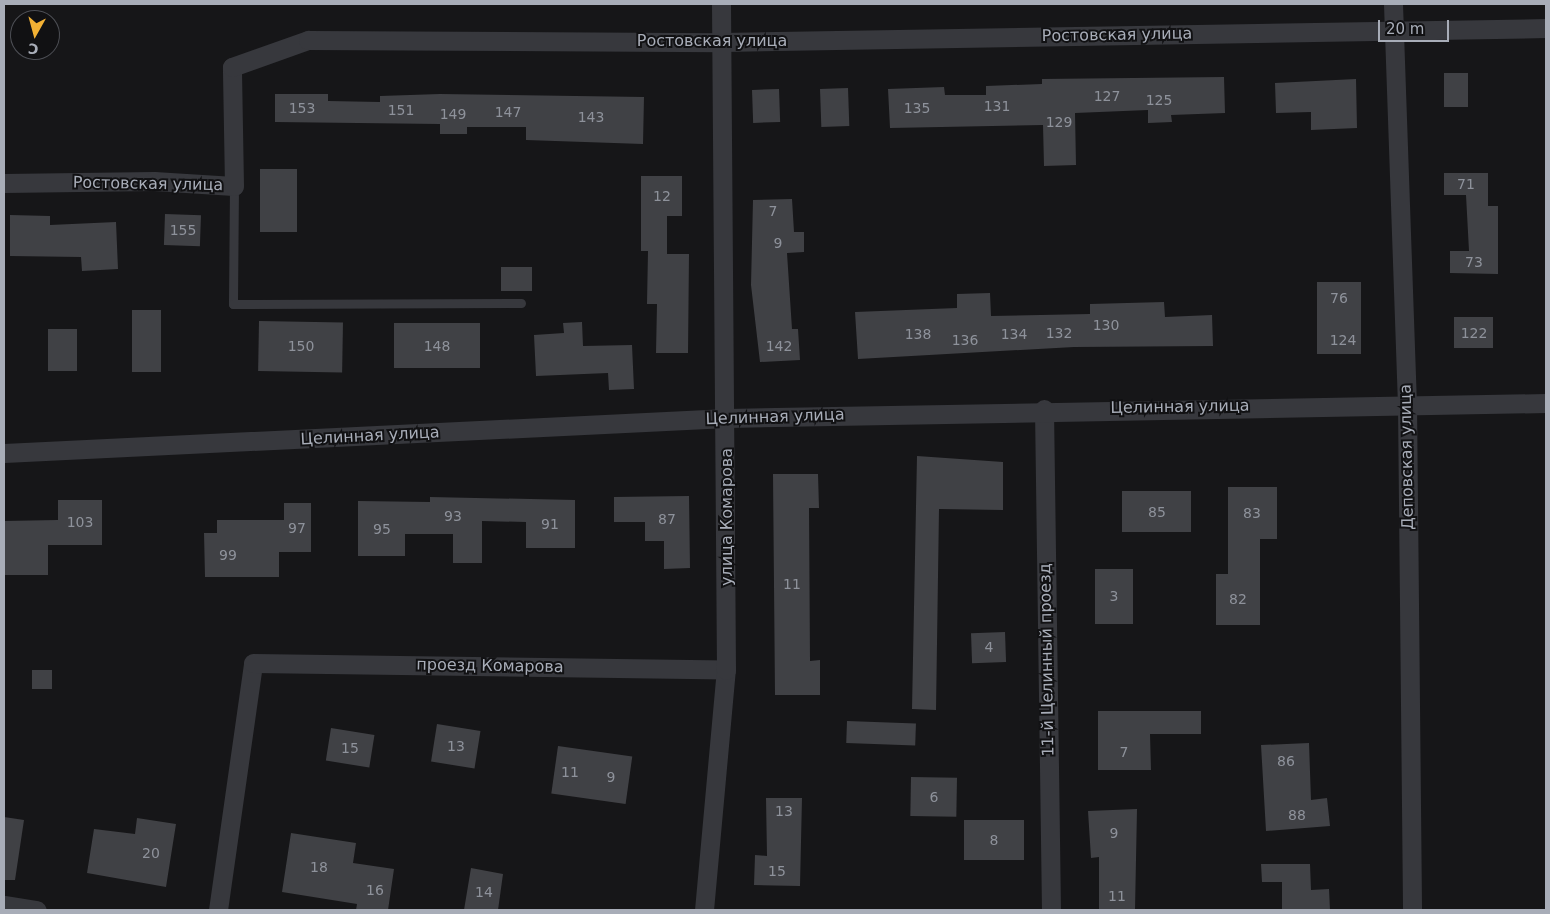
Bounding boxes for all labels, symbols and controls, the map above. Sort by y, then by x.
north arrow [10,10,60,60]
scale bar [1380,10,1451,42]
text: 20 m [1386,20,1424,38]
street label: Ростовская улица [1042,24,1192,46]
street label: Ростовская улица [637,31,787,51]
text: С [27,40,39,57]
house number: 127 [1094,88,1120,104]
house number: 125 [1146,92,1172,108]
house number: 131 [984,98,1010,114]
house number: 153 [289,100,315,116]
house number: 135 [904,100,930,116]
house number: 151 [388,102,414,118]
house number: 147 [495,104,521,120]
house number: 149 [440,106,466,122]
house number: 143 [578,109,604,125]
house number: 129 [1046,114,1072,130]
street label: Ростовская улица [73,173,223,195]
house number: 71 [1457,176,1475,192]
house number: 12 [653,188,671,204]
house number: 7 [769,203,777,219]
house number: 155 [170,222,196,238]
house number: 9 [774,235,782,251]
house number: 73 [1465,254,1483,270]
house number: 76 [1330,290,1348,306]
house number: 130 [1093,317,1119,333]
house number: 132 [1046,325,1072,341]
house number: 122 [1461,325,1487,341]
house number: 138 [905,326,931,342]
house number: 134 [1001,326,1027,342]
house number: 136 [952,332,978,348]
house number: 124 [1330,332,1356,348]
house number: 150 [288,338,314,354]
house number: 148 [424,338,450,354]
house number: 142 [766,338,792,354]
street label: Деповская улица [1396,384,1418,530]
street label: Целинная улица [1110,396,1250,418]
street label: Целинная улица [705,405,845,429]
street label: Целинная улица [300,423,440,449]
street label: улица Комарова [717,448,737,586]
house number: 85 [1148,504,1166,520]
house number: 83 [1243,505,1261,521]
house number: 93 [444,508,462,524]
house number: 87 [658,511,676,527]
house number: 103 [67,514,93,530]
house number: 91 [541,516,559,532]
house number: 97 [288,520,306,536]
house number: 95 [373,521,391,537]
house number: 99 [219,547,237,563]
street label: 11-й Целинный проезд [1036,563,1058,757]
house number: 11 [783,576,801,592]
house number: 3 [1110,588,1118,604]
house number: 82 [1229,591,1247,607]
house number: 4 [985,639,993,655]
street label: проезд Комарова [416,655,564,677]
house number: 13 [447,738,465,754]
house number: 15 [341,740,359,756]
house number: 7 [1120,744,1128,760]
house number: 86 [1277,753,1295,769]
house number: 11 [561,764,579,780]
house number: 9 [607,769,615,785]
house number: 6 [930,789,938,805]
house number: 13 [775,803,793,819]
house number: 88 [1288,807,1306,823]
house number: 9 [1110,825,1118,841]
house number: 8 [990,832,998,848]
house number: 20 [142,845,160,861]
house number: 18 [310,859,328,875]
house number: 15 [768,863,786,879]
house number: 16 [366,882,384,898]
house number: 14 [475,884,493,900]
house number: 11 [1108,888,1126,904]

